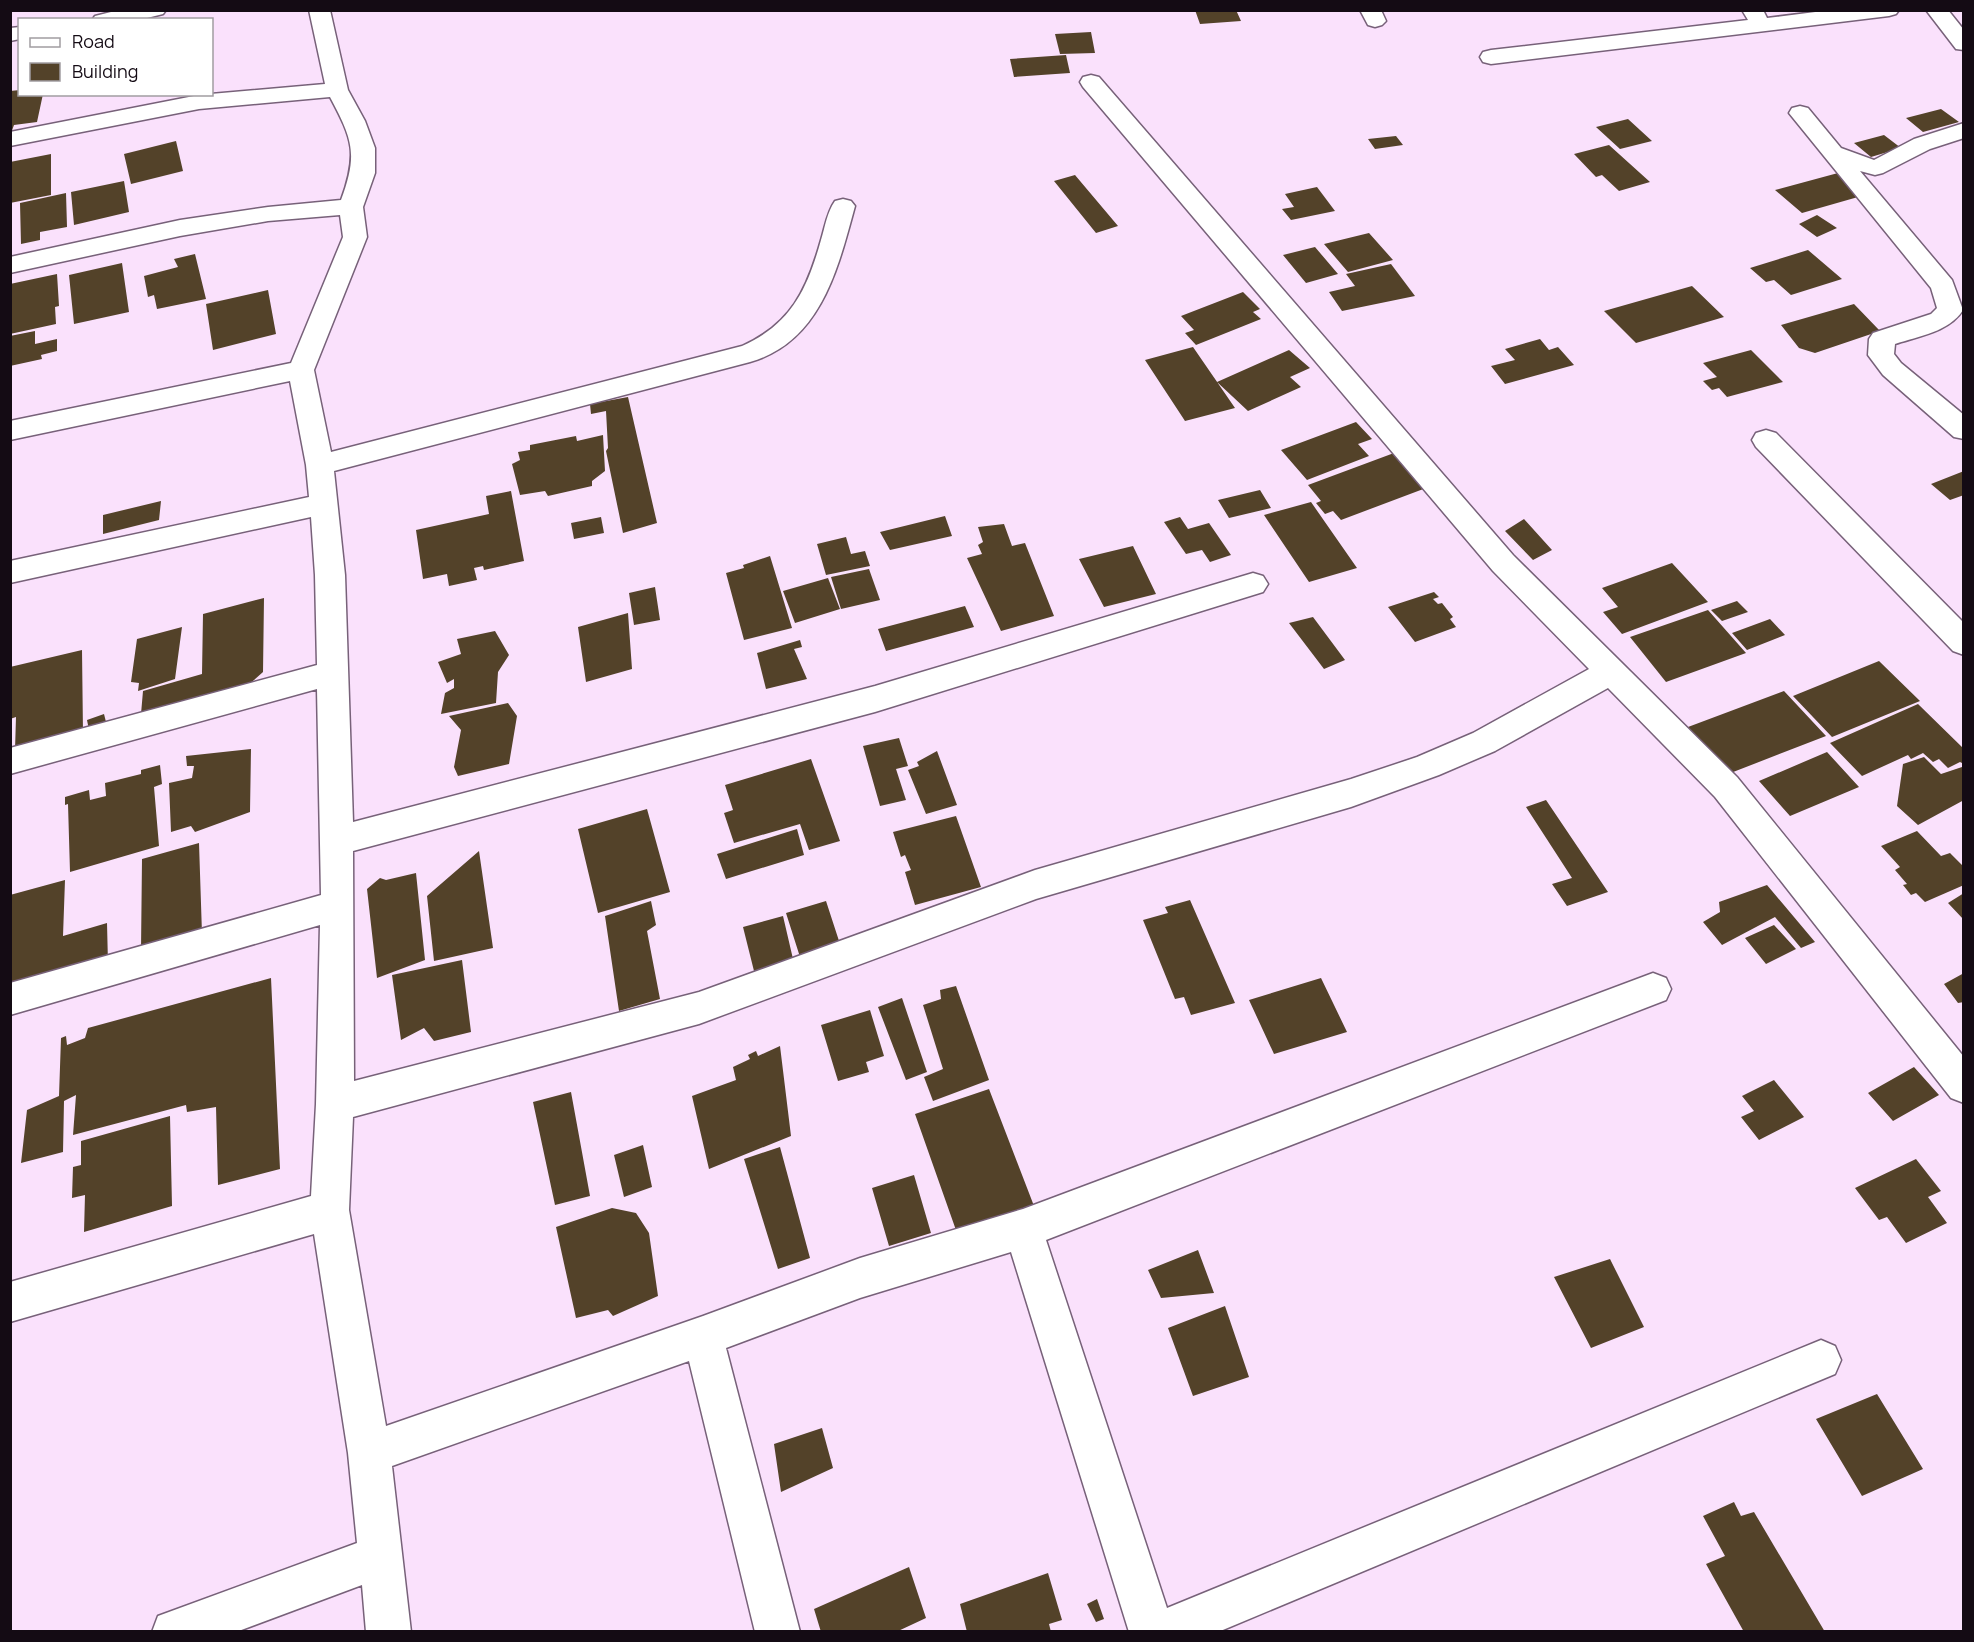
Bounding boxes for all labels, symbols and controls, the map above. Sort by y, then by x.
legend [18,18,213,96]
text: Road [72,29,115,53]
text: Building [72,59,138,83]

